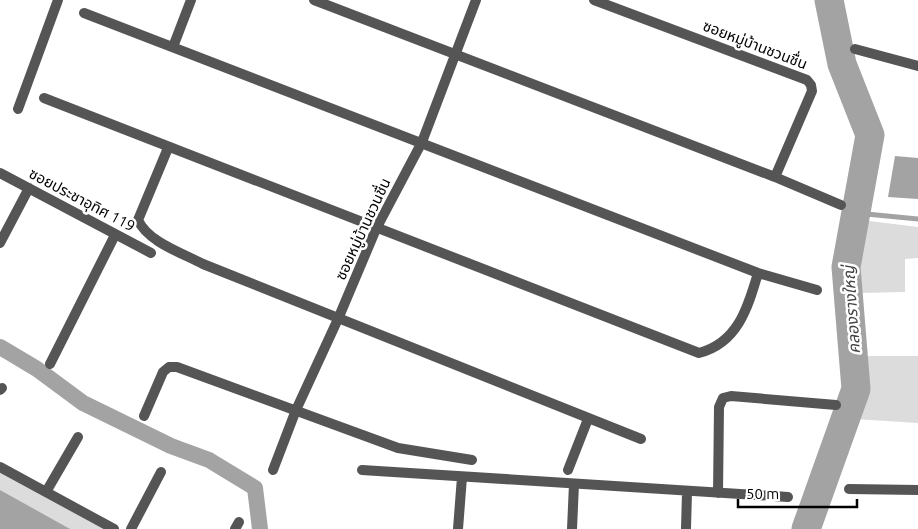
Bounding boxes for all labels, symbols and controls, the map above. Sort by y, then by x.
street label: ซอยหมู่บ้านชวนชื่น [700,15,811,73]
street label: ซอยประชาอุทิศ 119 [26,164,138,236]
street label: ซอยหมู่บ้านชวนชื่น [330,174,395,283]
water label: คลองรางใหญ่ [839,263,863,355]
scale bar [738,476,857,508]
text: 50 m [746,485,779,502]

